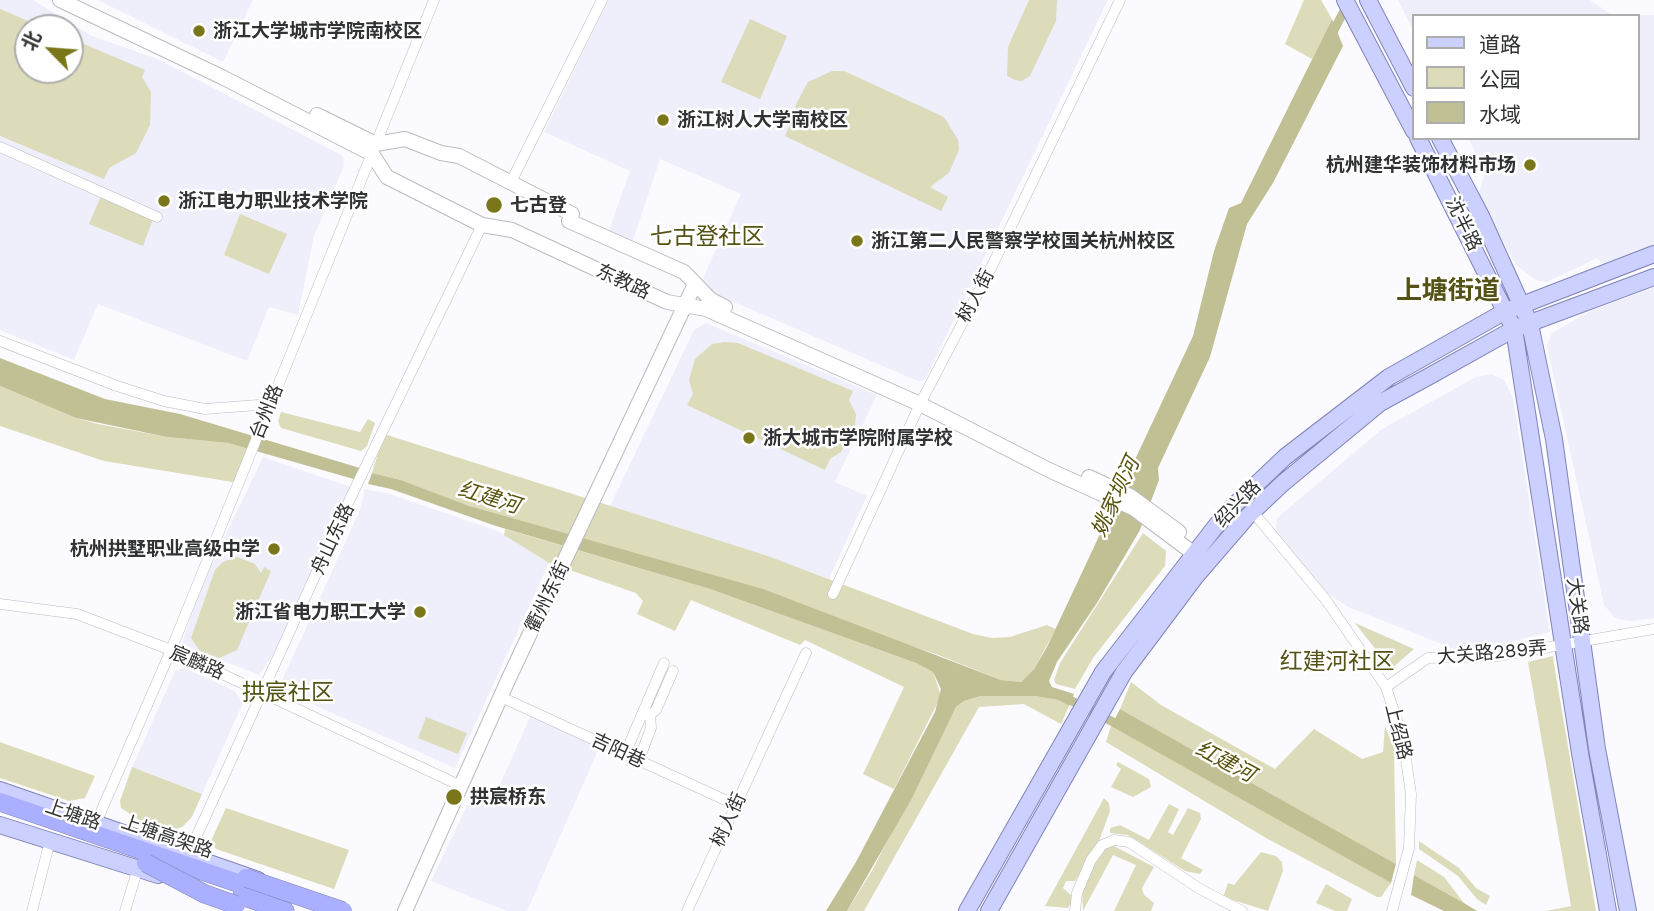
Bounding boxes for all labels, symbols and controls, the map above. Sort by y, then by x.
north arrow [14,14,84,84]
legend [1412,14,1640,140]
place label: 浙江大学城市学院南校区 [213,20,422,42]
marker: 浙江大学城市学院南校区 [191,23,207,39]
text: 北 [17,27,46,54]
text: 道路 [1479,32,1521,57]
text: 公园 [1479,67,1521,92]
text: 水域 [1479,102,1521,127]
place label: 浙江树人大学南校区 [677,109,848,131]
marker: 浙江树人大学南校区 [655,112,671,128]
place label: 杭州建华装饰材料市场 [1326,154,1516,176]
marker: 杭州建华装饰材料市场 [1522,157,1538,173]
place label: 浙江电力职业技术学院 [178,190,368,212]
marker: 浙江电力职业技术学院 [156,193,172,209]
street label: 沈半路 [1440,193,1486,255]
place label: 七古登 [510,194,567,216]
marker: 七古登 [484,195,504,215]
district label: 七古登社区 [650,223,764,251]
place label: 浙江第二人民警察学校国关杭州校区 [871,230,1175,252]
marker: 浙江第二人民警察学校国关杭州校区 [849,233,865,249]
street label: 东教路 [592,260,654,304]
street label: 树人街 [953,265,999,327]
district label: 上塘街道 [1396,275,1500,307]
street label: 台州路 [246,381,288,443]
place label: 浙大城市学院附属学校 [763,427,953,449]
marker: 浙大城市学院附属学校 [741,430,757,446]
water label: 姚家坝河 [1087,454,1145,540]
street label: 绍兴路 [1210,476,1266,532]
water label: 红建河 [455,477,523,519]
street label: 舟山东路 [307,500,359,578]
place label: 杭州拱墅职业高级中学 [70,538,260,560]
marker: 杭州拱墅职业高级中学 [266,541,282,557]
street label: 衢州东街 [521,558,575,636]
street label: 大关路 [1562,576,1592,636]
place label: 浙江省电力职工大学 [235,601,406,623]
marker: 浙江省电力职工大学 [412,604,428,620]
street label: 大关路289弄 [1436,637,1548,669]
street label: 宸麟路 [166,641,228,685]
district label: 红建河社区 [1280,648,1394,676]
district label: 拱宸社区 [242,679,334,707]
street label: 上绍路 [1380,702,1416,762]
street label: 吉阳巷 [587,729,649,773]
water label: 红建河 [1191,736,1259,788]
place label: 拱宸桥东 [470,786,546,808]
marker: 拱宸桥东 [444,787,464,807]
street label: 树人街 [707,789,751,851]
street label: 上塘路 [42,795,104,835]
street label: 上塘高架路 [118,811,216,863]

